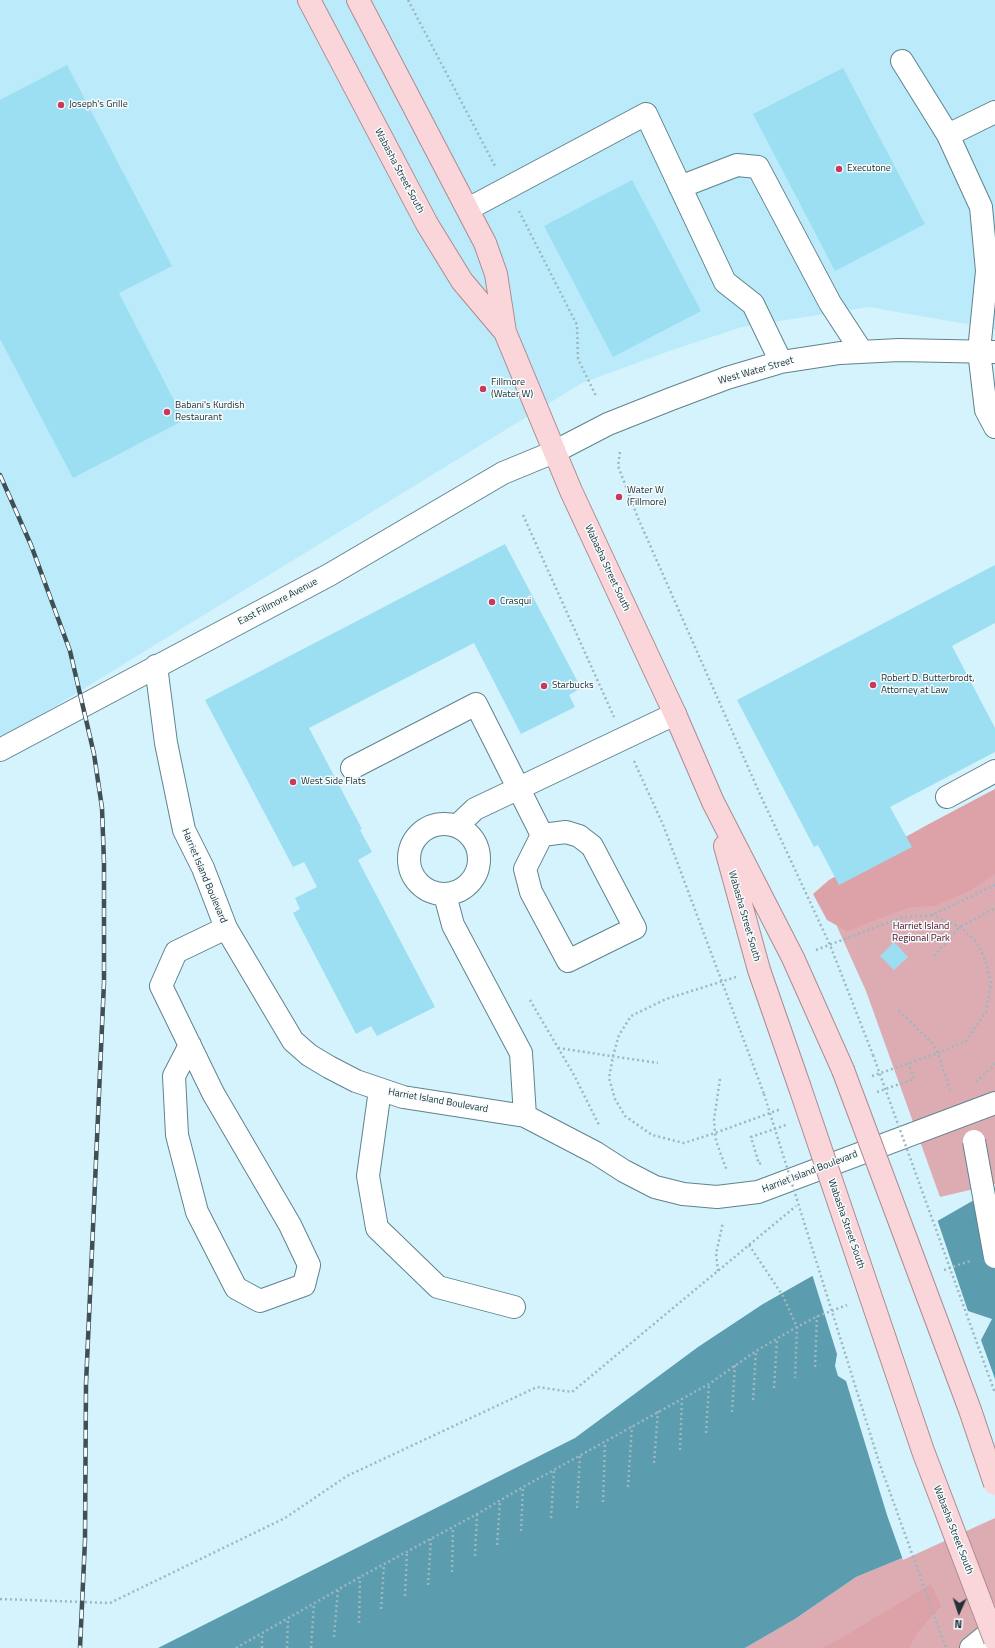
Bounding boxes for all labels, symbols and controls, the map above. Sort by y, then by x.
place label: Joseph's Grille [69,99,128,111]
marker: Joseph's Grille [56,100,66,110]
street label: Wabasha Street South [372,127,426,215]
place label: Executone [847,163,891,175]
marker: Executone [834,164,844,174]
street label: West Water Street [717,355,795,387]
place label: Fillmore (Water W) [491,377,533,400]
marker: Fillmore (Water W) [478,384,488,394]
place label: Babani's Kurdish Restaurant [175,400,245,424]
marker: Babani's Kurdish Restaurant [162,407,172,417]
place label: Water W (Fillmore) [627,485,666,508]
marker: Water W (Fillmore) [614,492,624,502]
street label: Wabasha Street South [582,523,632,613]
street label: East Fillmore Avenue [236,576,320,628]
place label: Crasqui [500,596,531,608]
marker: Crasqui [487,597,497,607]
place label: Robert D. Butterbrodt, Attorney at Law [881,673,974,696]
place label: Starbucks [552,680,594,692]
marker: Robert D. Butterbrodt, Attorney at Law [868,680,878,690]
marker: Starbucks [539,681,549,691]
place label: West Side Flats [301,776,366,788]
marker: West Side Flats [288,777,298,787]
street label: Harriet Island Boulevard [179,827,229,925]
street label: Wabasha Street South [725,869,763,963]
park label: Harriet Island Regional Park [892,921,950,944]
street label: Harriet Island Boulevard [387,1086,489,1116]
street label: Harriet Island Boulevard [761,1148,859,1196]
street label: Wabasha Street South [825,1178,867,1270]
street label: Wabasha Street South [931,1484,975,1576]
north arrow [939,1592,979,1632]
text: N [954,1616,963,1632]

